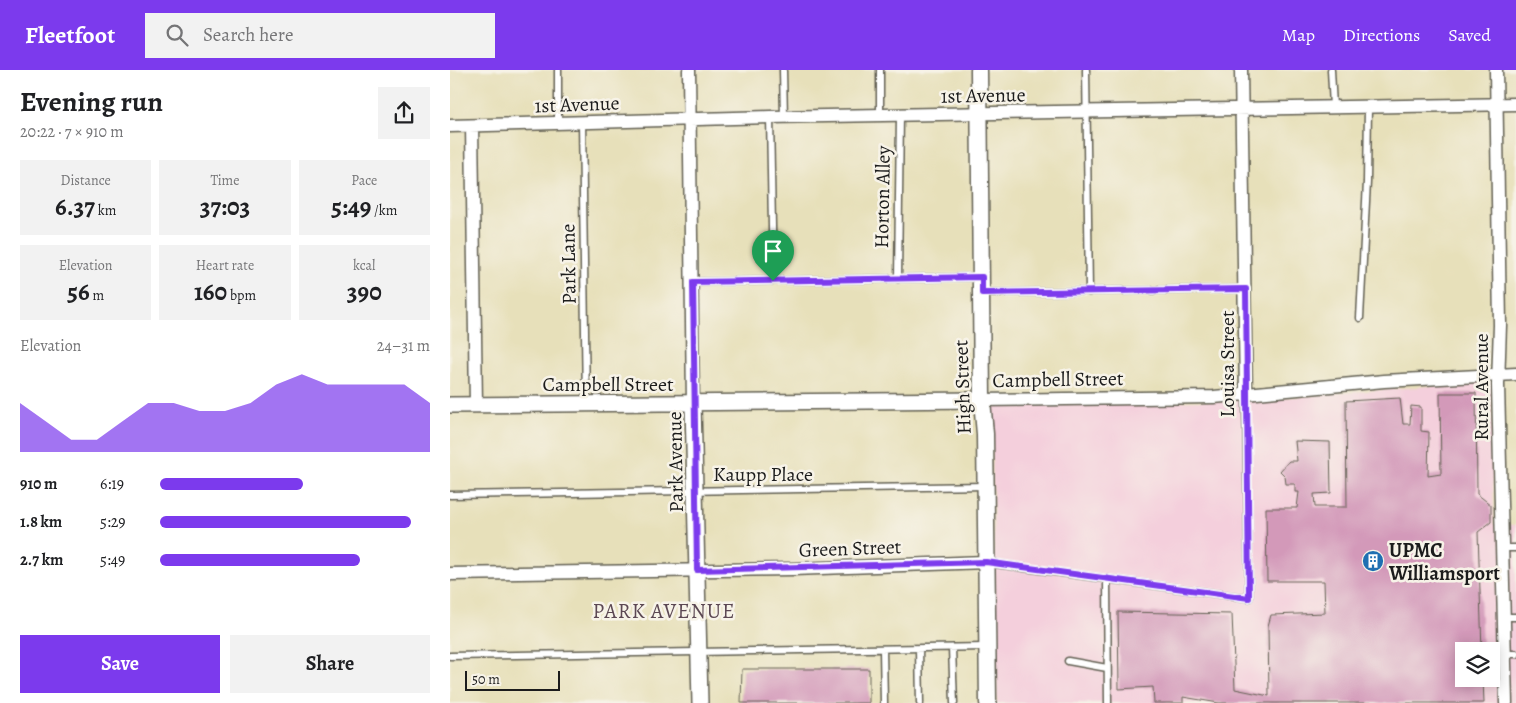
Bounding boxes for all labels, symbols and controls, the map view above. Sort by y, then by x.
search box [145,13,495,58]
text: Fleetfoot [25,19,115,51]
icon: search [163,21,191,49]
text: Search here [203,22,293,48]
text: Map [1282,23,1315,47]
text: Directions [1343,23,1420,47]
text: Saved [1448,23,1491,47]
street label: 1st Avenue [940,81,1026,110]
text: Evening run [20,83,163,121]
button: share [378,87,430,139]
street label: 1st Avenue [534,90,620,119]
text: 20:22 · 7 × 910 m [20,121,124,143]
street label: Horton Alley [868,144,897,249]
text: Distance [61,171,111,190]
text: Time [210,171,240,190]
text: Pace [351,171,377,190]
text: 6.37 [55,190,95,224]
text: 37:03 [200,190,250,224]
text: 5:49 [331,190,371,224]
text: km [95,201,116,220]
text: /km [371,201,397,220]
street label: Park Lane [554,223,583,305]
pin [752,230,794,281]
icon: arrive [759,237,787,265]
text: Elevation [59,256,113,275]
text: Heart rate [196,256,254,275]
text: kcal [353,256,376,275]
text: 56 [67,275,90,309]
text: 160 [194,275,227,309]
text: 390 [347,275,382,309]
text: m [90,286,104,305]
text: bpm [227,286,256,305]
street label: Louisa Street [1214,310,1241,418]
street label: Rural Avenue [1468,333,1495,441]
text: Elevation [20,335,81,357]
text: 24–31 m [377,335,430,357]
street label: High Street [947,339,978,435]
street label: Campbell Street [992,365,1124,394]
street label: Campbell Street [542,371,674,398]
street label: Park Avenue [661,411,690,513]
street label: Kaupp Place [713,461,813,488]
text: 910 m [20,473,57,495]
text: 6:19 [100,473,124,495]
text: 1.8 km [20,511,62,533]
text: 5:29 [100,511,126,533]
street label: Green Street [798,533,902,564]
place label: UPMC Williamsport [1388,537,1500,587]
text: 2.7 km [20,549,63,571]
text: 5:49 [100,549,125,571]
building icon: UPMC Williamsport [1361,549,1385,573]
district label: PARK AVENUE [593,597,735,625]
button: Save [20,635,220,693]
button: Share [230,635,430,693]
map controls [1455,642,1500,687]
button: layers [1455,642,1500,687]
scale bar [465,668,560,691]
text: 50 m [472,670,500,689]

